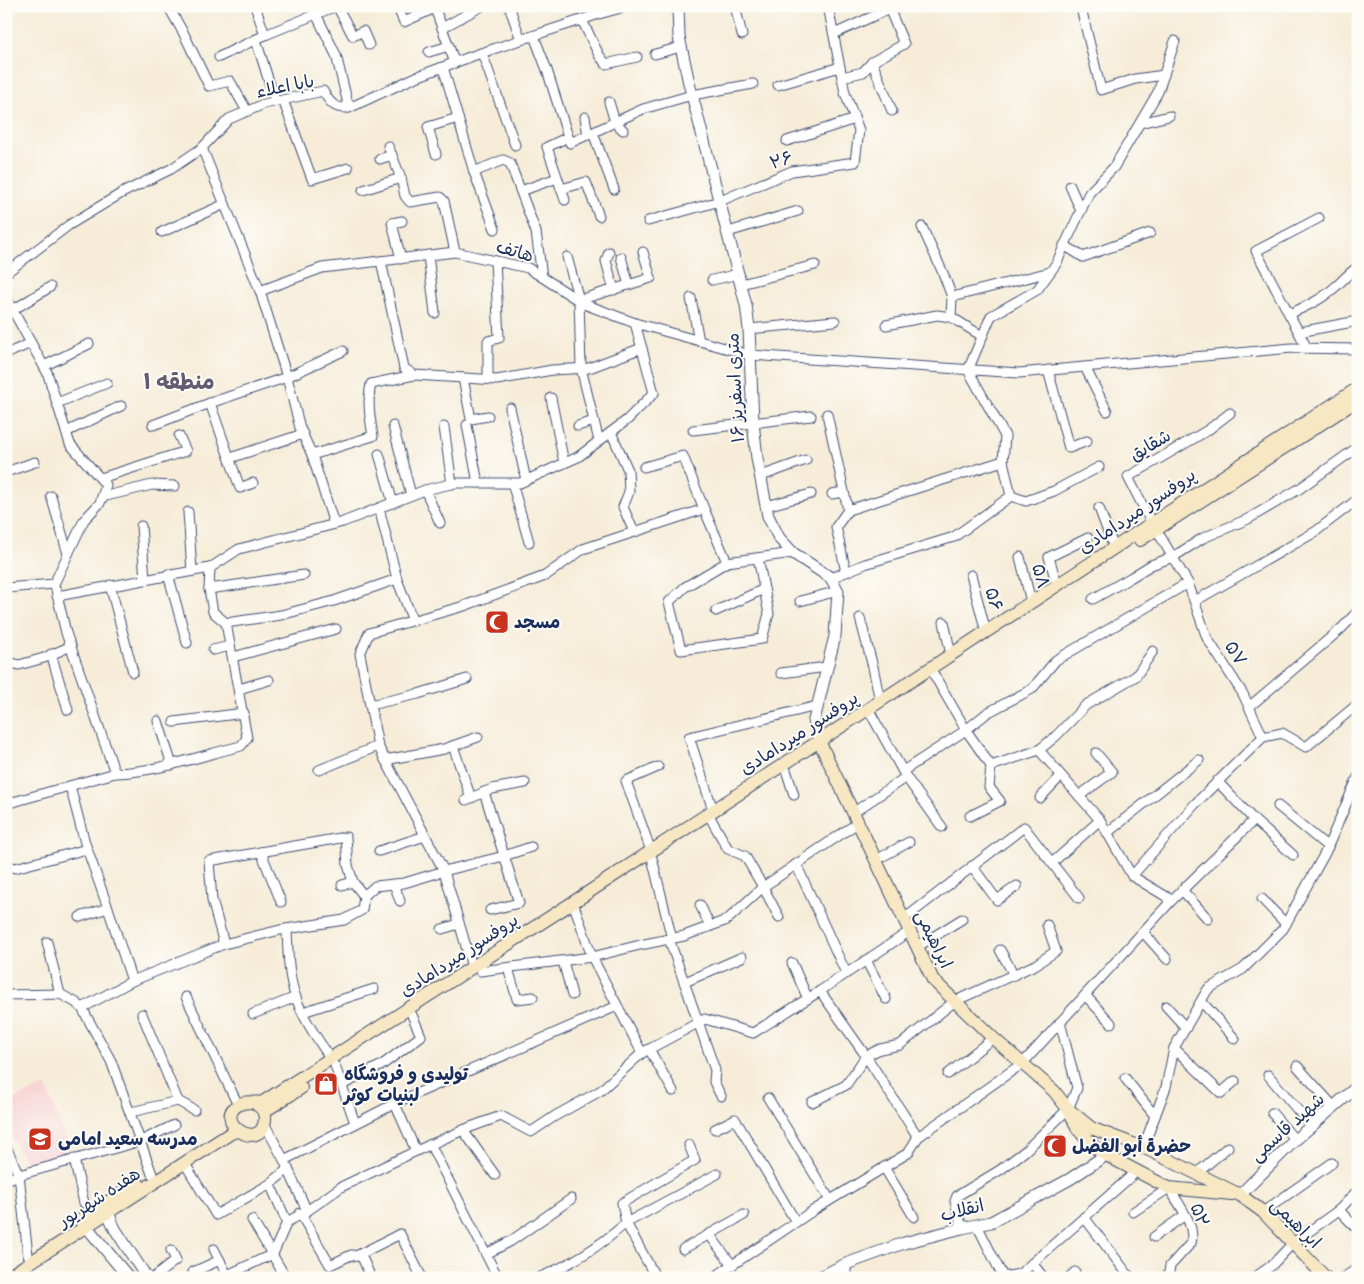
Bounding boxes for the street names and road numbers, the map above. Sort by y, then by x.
street label: بابا اعلاء [254,70,316,102]
street label: ۲۶ [767,146,795,174]
street label: هاتف [494,235,536,267]
street label: ۱۶ متری اسفریز [721,332,749,444]
street label: شقایق [1125,424,1175,466]
street label: پروفسور میردامادی [1074,464,1200,559]
street label: ۵۸ [1027,561,1055,591]
street label: ۵۶ [980,585,1008,613]
street label: ۵۷ [1220,636,1252,670]
street label: پروفسور میردامادی [736,686,863,780]
street label: ابراهیمی [910,906,958,972]
street label: پروفسور میردامادی [396,908,523,1002]
street label: شهید قاسمی [1245,1088,1329,1166]
street label: هفده شهریور [52,1162,144,1233]
street label: ابراهیمی [1266,1193,1326,1253]
street label: انقلاب [938,1194,986,1226]
street label: ۵۲ [1185,1200,1215,1230]

